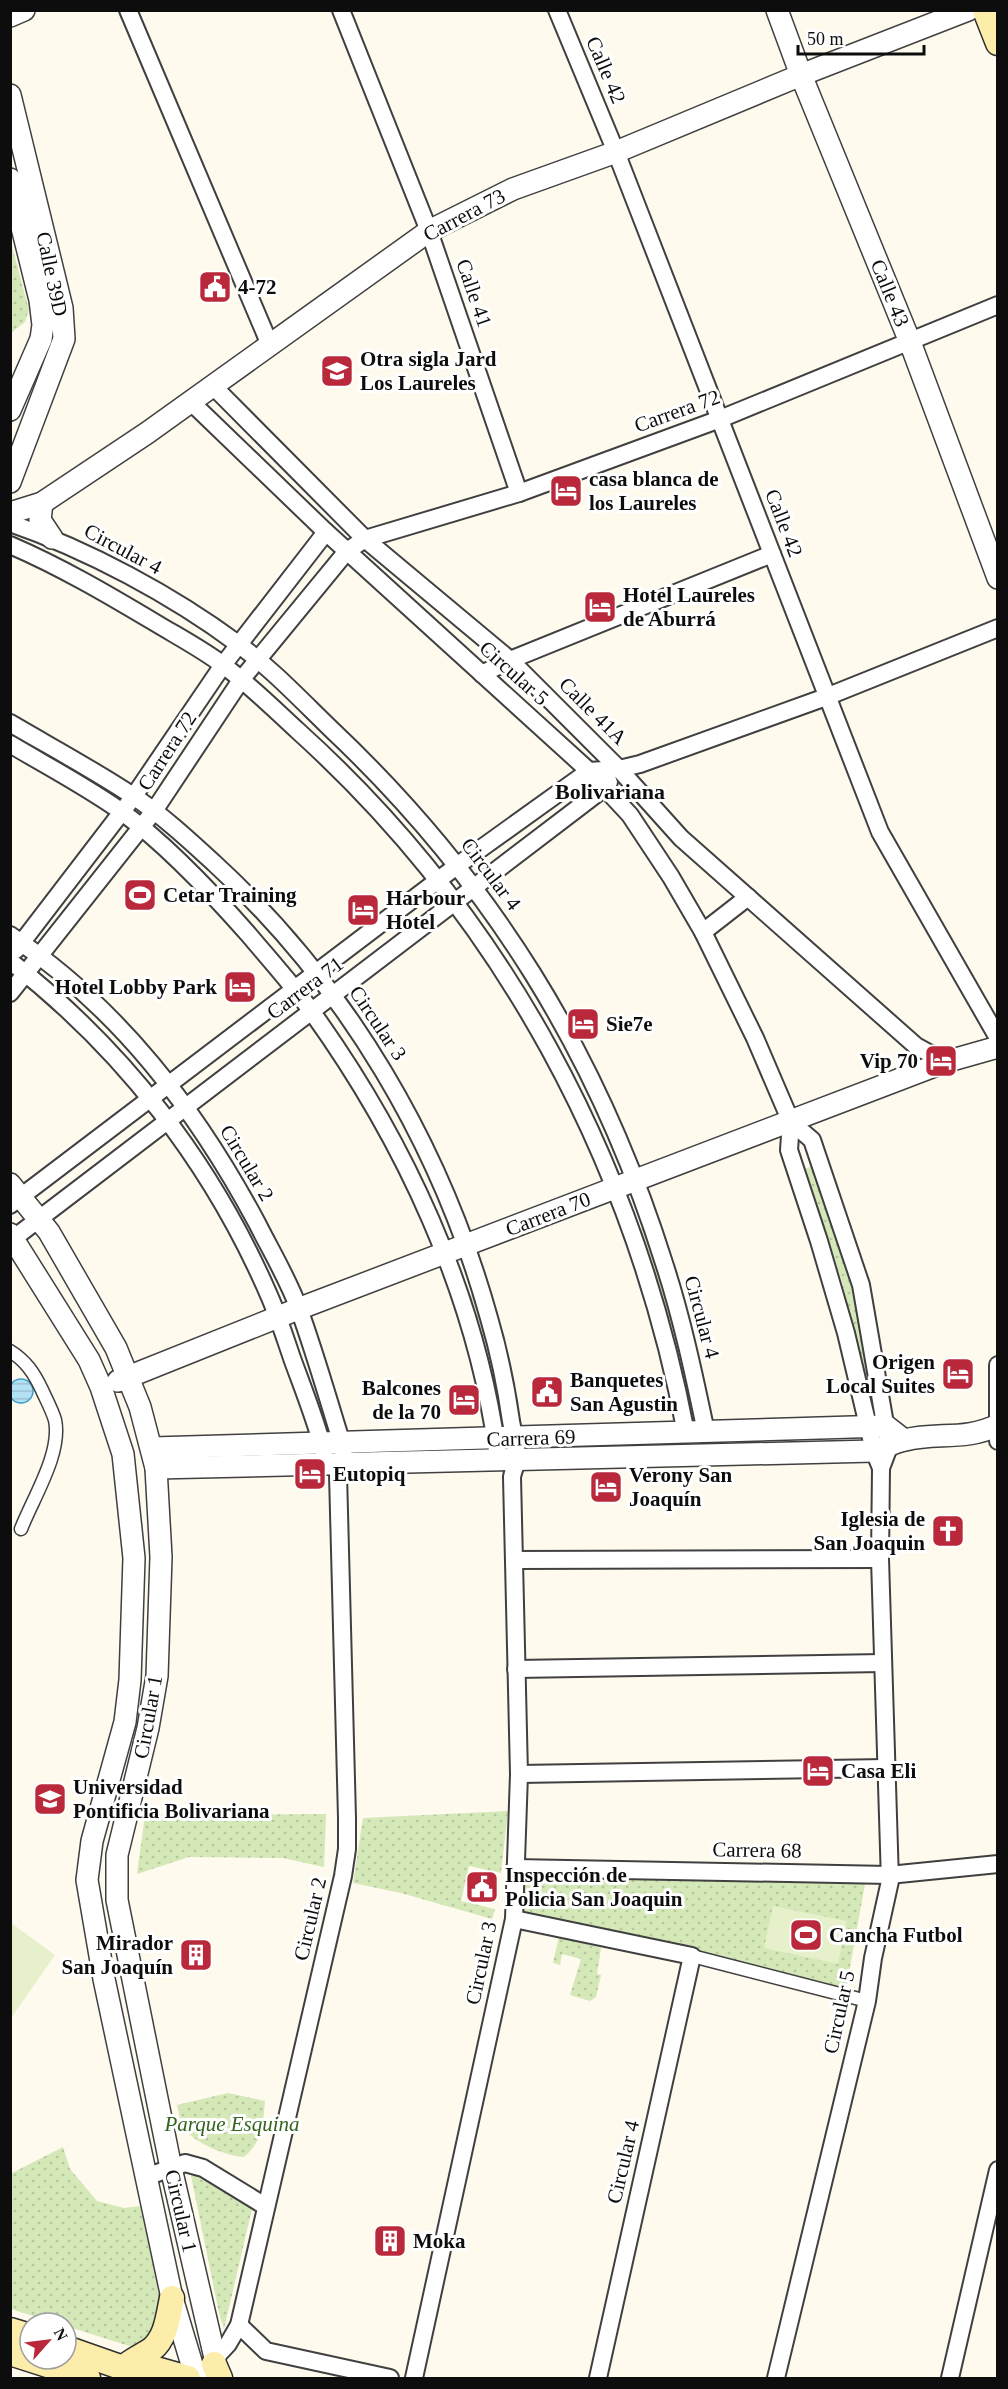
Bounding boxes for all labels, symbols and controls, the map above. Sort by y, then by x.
scale bar [798,18,924,56]
text: 50 m [807,29,844,49]
street label: Calle 42 [581,33,631,107]
street label: Carrera 73 [419,183,509,247]
street label: Calle 39D [31,230,73,318]
street label: Calle 41 [451,256,497,330]
street label: Calle 43 [866,256,914,330]
public building icon: 4-72 [197,269,233,305]
place label: 4-72 [238,275,277,299]
place label: Otra sigla Jard Los Laureles [360,347,497,395]
school or university icon: Otra sigla Jard Los Laureles [319,353,355,389]
street label: Carrera 72 [631,384,723,438]
place label: casa blanca de los Laureles [589,467,719,515]
hotel icon: casa blanca de los Laureles [548,473,584,509]
street label: Calle 42 [760,486,808,560]
street label: Circular 4 [80,519,166,580]
place label: Hotel Laureles de Aburrá [623,583,755,631]
hotel icon: Hotel Laureles de Aburrá [582,589,618,625]
street label: Circular 5 [475,636,553,710]
street label: Calle 41A [554,672,632,750]
street label: Carrera 72 [133,707,201,795]
district label: Bolivariana [555,779,665,804]
street label: Circular 4 [456,833,526,915]
sports icon: Cetar Training [122,877,158,913]
place label: Cetar Training [163,883,297,907]
place label: Harbour Hotel [386,886,465,934]
hotel icon: Harbour Hotel [345,892,381,928]
street label: Carrera 71 [262,952,348,1024]
hotel icon: Hotel Lobby Park [222,969,258,1005]
place label: Hotel Lobby Park [55,975,217,999]
street label: Circular 3 [344,981,412,1065]
hotel icon: Sie7e [565,1006,601,1042]
place label: Sie7e [606,1012,653,1036]
hotel icon: Vip 70 [923,1043,959,1079]
place label: Vip 70 [860,1049,918,1073]
street label: Circular 2 [215,1121,279,1205]
street label: Carrera 70 [502,1187,594,1241]
street label: Circular 4 [679,1273,725,1361]
place label: Origen Local Suites [826,1350,935,1398]
hotel icon: Origen Local Suites [940,1356,976,1392]
place label: Banquetes San Agustin [570,1368,678,1416]
public building icon: Banquetes San Agustin [529,1374,565,1410]
place label: Balcones de la 70 [362,1376,441,1424]
hotel icon: Balcones de la 70 [446,1382,482,1418]
street label: Carrera 69 [486,1424,576,1452]
hotel icon: Eutopiq [292,1456,328,1492]
place label: Eutopiq [333,1462,406,1486]
place label: Verony San Joaquín [629,1463,733,1511]
hotel icon: Verony San Joaquín [588,1469,624,1505]
place label: Iglesia de San Joaquin [814,1507,925,1555]
church icon: Iglesia de San Joaquin [930,1513,966,1549]
street label: Circular 1 [129,1673,167,1761]
hotel icon: Casa Eli [800,1753,836,1789]
place label: Casa Eli [841,1759,916,1783]
place label: Universidad Pontificia Bolivariana [73,1775,270,1823]
school or university icon: Universidad Pontificia Bolivariana [32,1781,68,1817]
street label: Carrera 68 [712,1837,802,1863]
place label: Inspección de Policia San Joaquin [505,1863,683,1911]
public building icon: Inspección de Policia San Joaquin [464,1869,500,1905]
street label: Circular 2 [289,1875,331,1963]
sports icon: Cancha Futbol [788,1917,824,1953]
street label: Circular 3 [460,1919,502,2007]
place label: Cancha Futbol [829,1923,963,1947]
place label: Mirador San Joaquín [62,1931,173,1979]
building icon: Mirador San Joaquín [178,1937,214,1973]
street label: Circular 5 [818,1968,860,2056]
park label: Parque Esquina [163,2112,300,2136]
street label: Circular 4 [602,2118,644,2206]
street label: Circular 1 [160,2167,202,2255]
building icon: Moka [372,2223,408,2259]
place label: Moka [413,2229,466,2253]
north arrow [18,2311,78,2371]
text: N [51,2325,71,2344]

